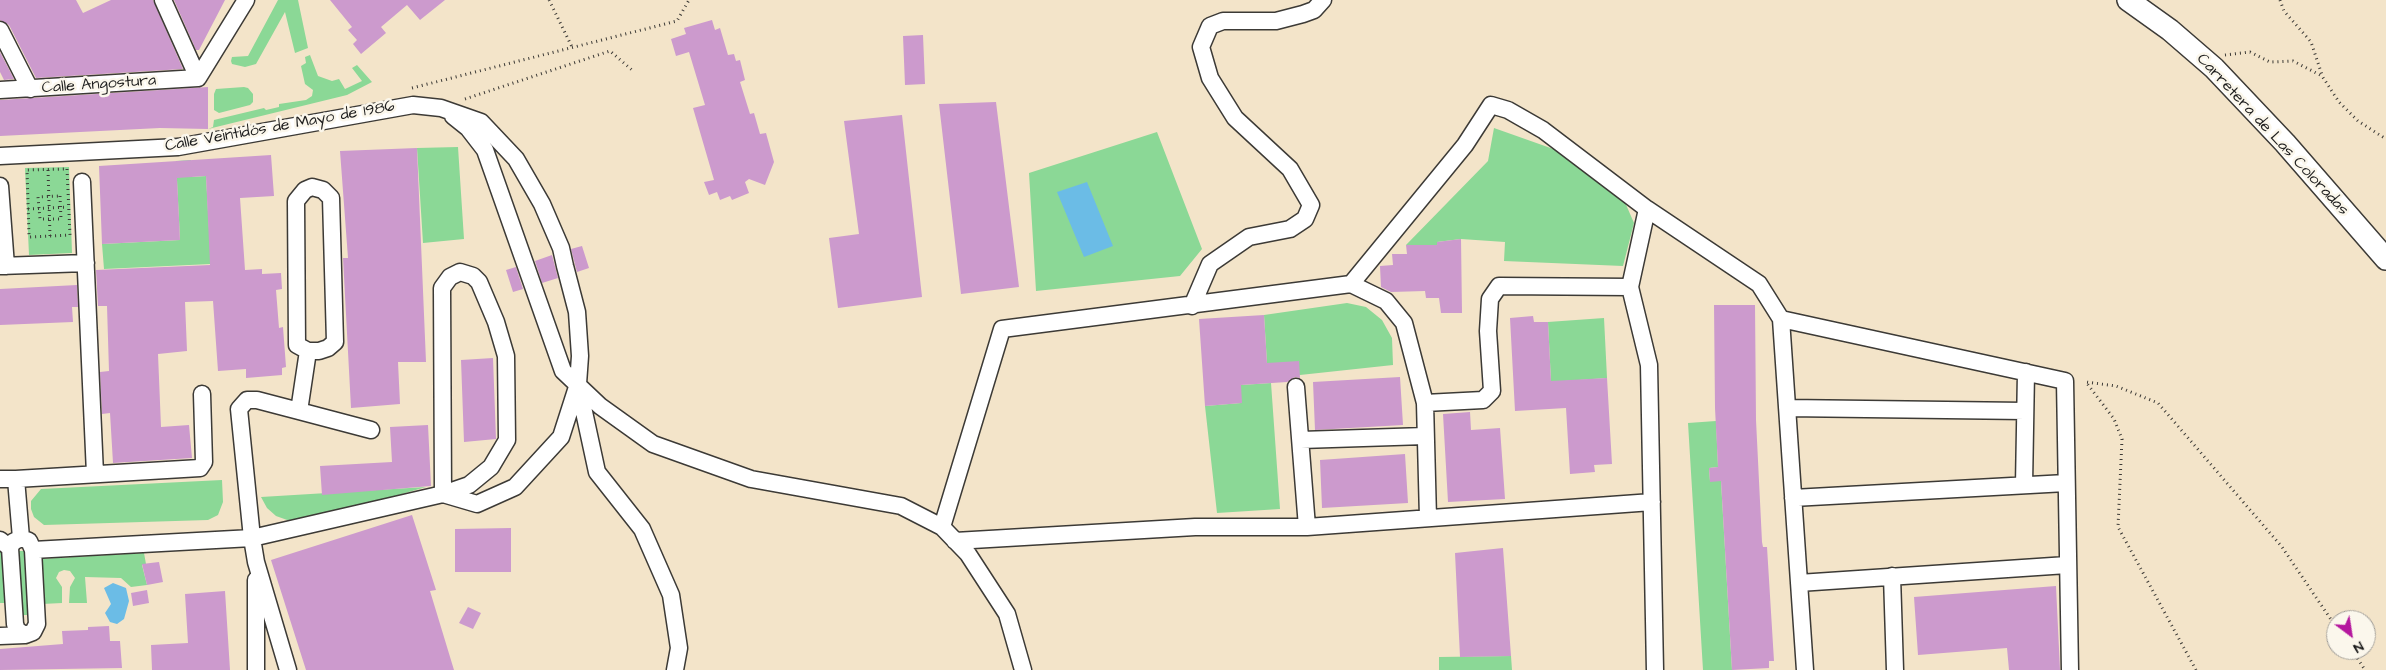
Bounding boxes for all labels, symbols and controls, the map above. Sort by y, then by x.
street label: Carretera de Las Coloradas [2192,50,2352,220]
street label: Calle Angostura [41,71,157,99]
street label: Calle Veintidós de Mayo de 1986 [164,97,396,157]
north arrow [2326,610,2376,660]
text: N [2349,636,2367,658]

